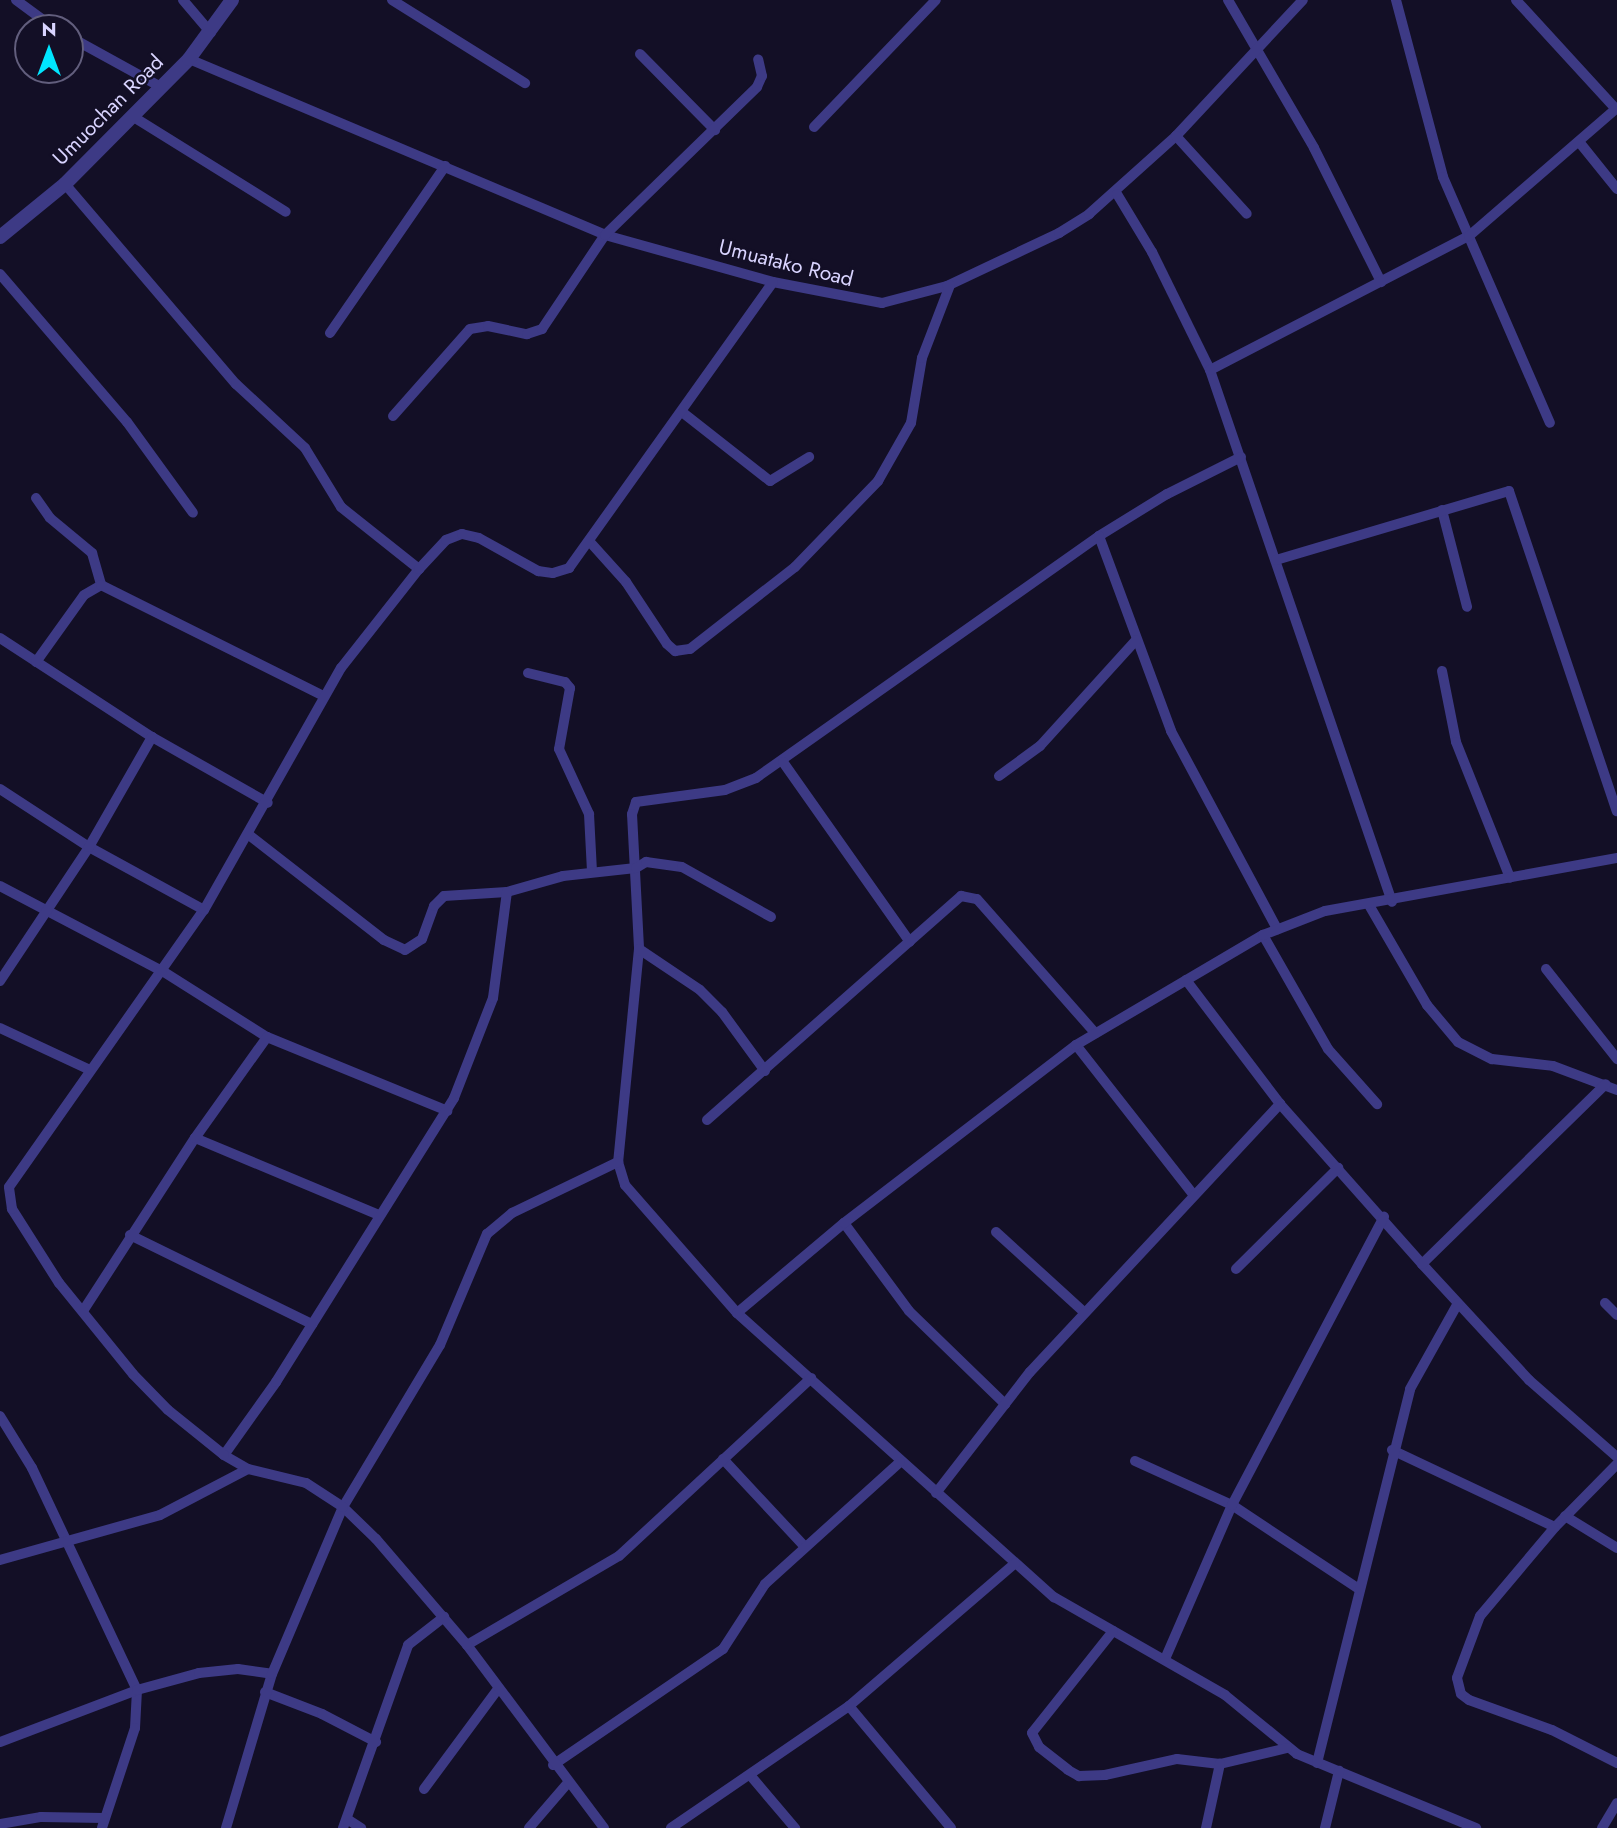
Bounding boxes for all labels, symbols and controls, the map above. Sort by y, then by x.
north arrow [14,14,84,84]
text: N [41,16,57,43]
street label: Umuochan Road [48,50,168,170]
street label: Umuatako Road [716,234,856,292]

